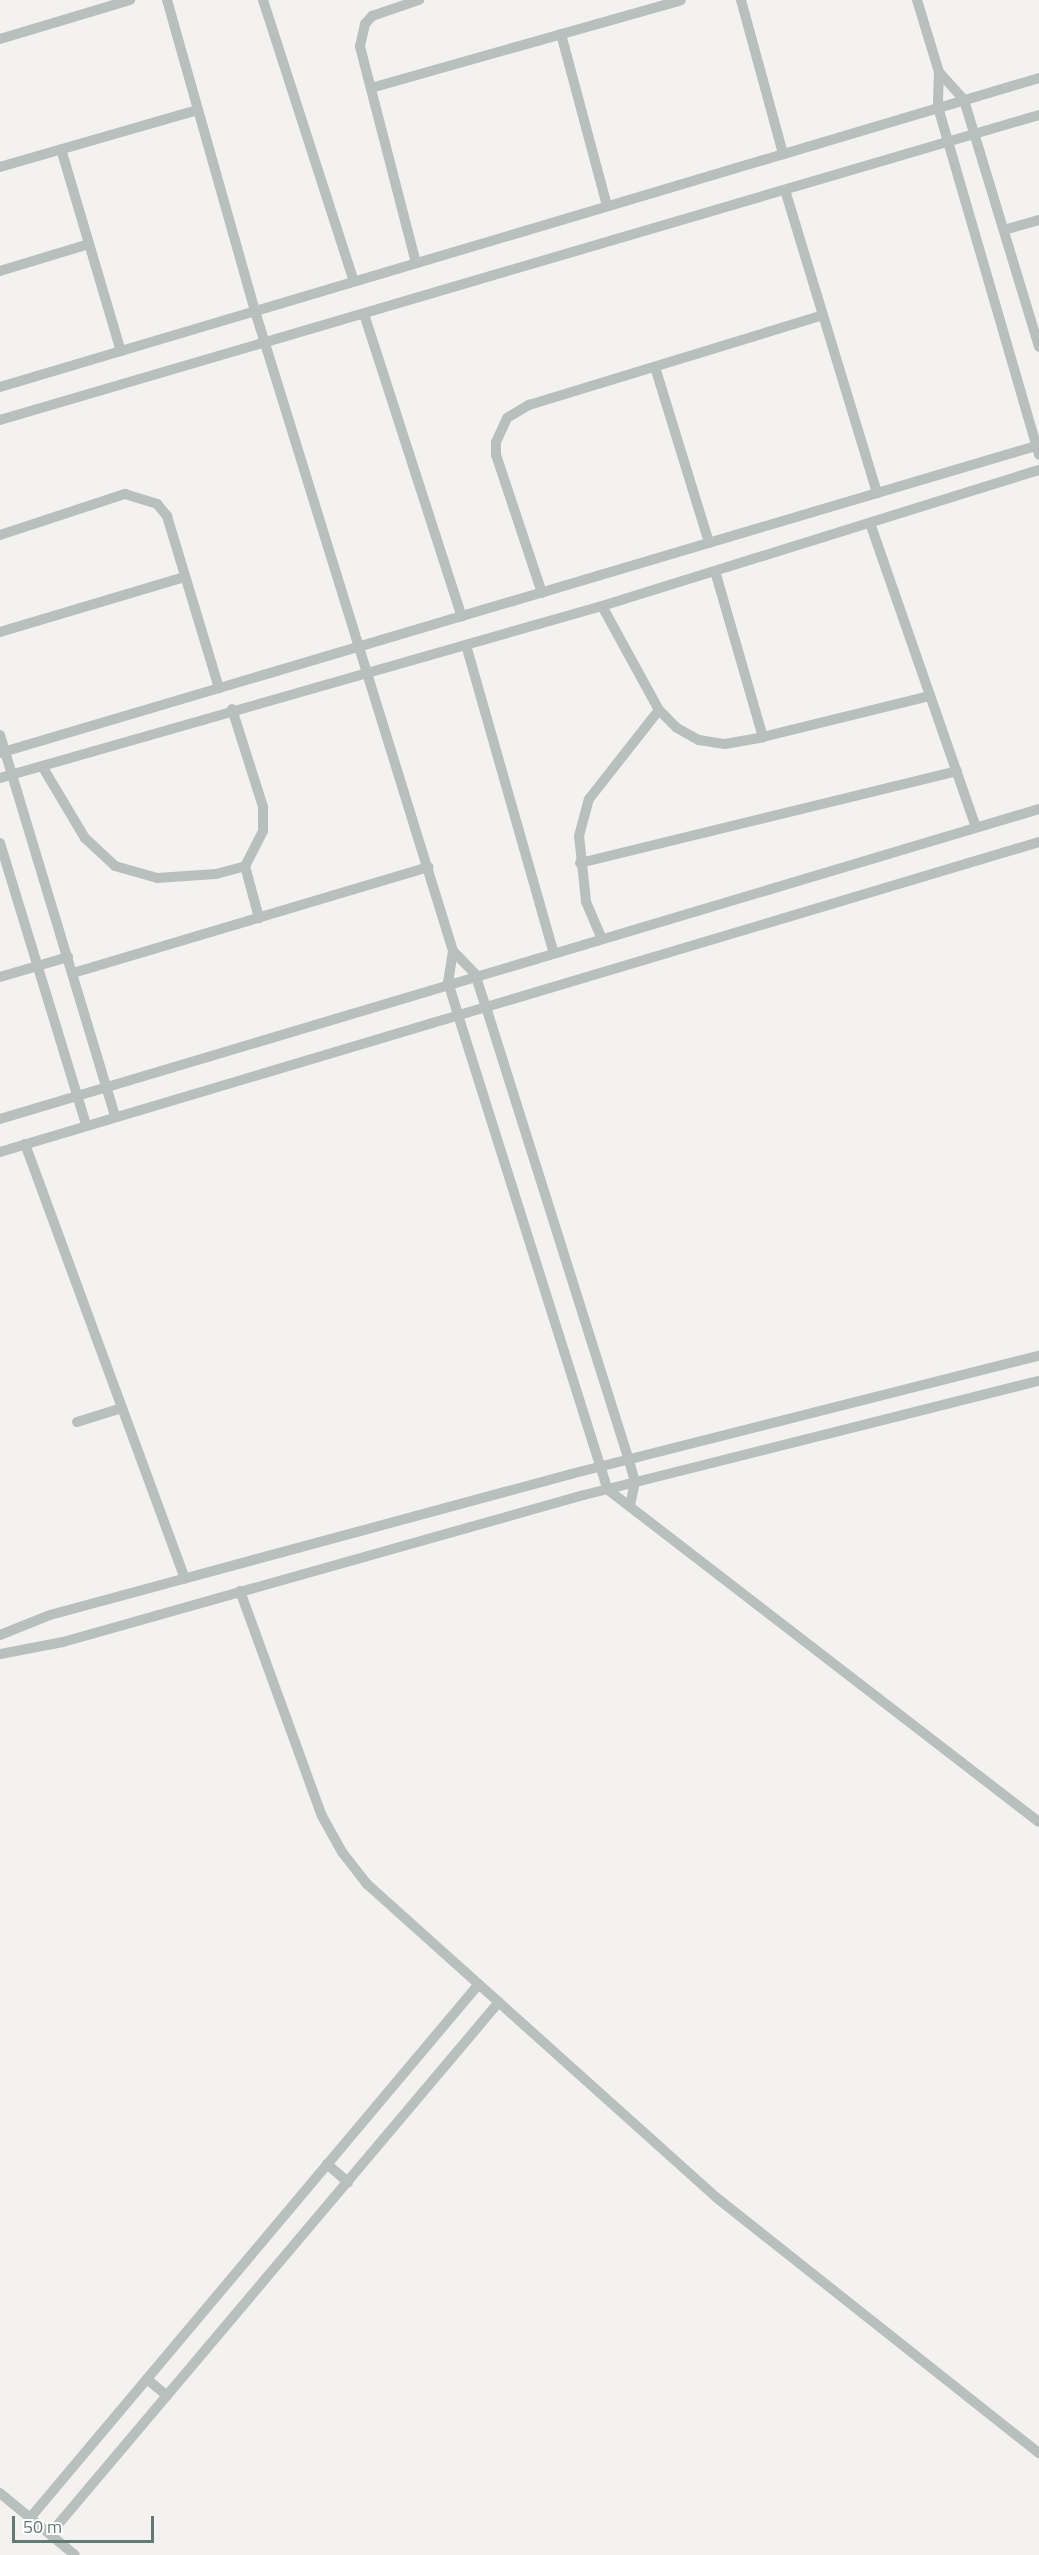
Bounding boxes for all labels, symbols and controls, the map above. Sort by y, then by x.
scale bar [15,2504,158,2542]
text: 50 m [23,2513,62,2540]

